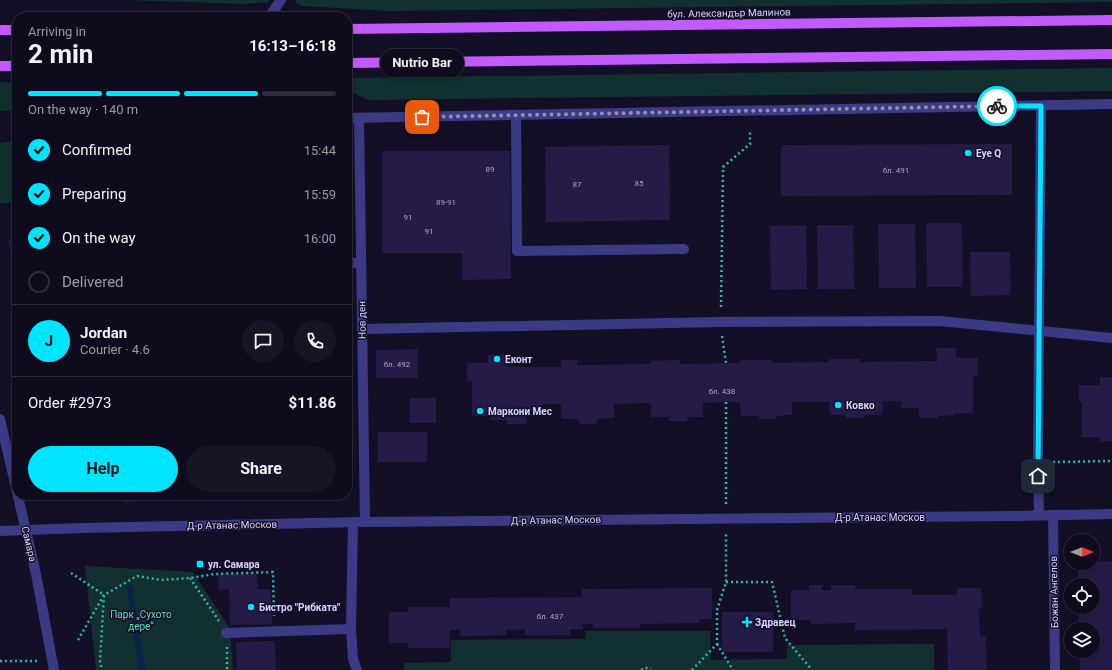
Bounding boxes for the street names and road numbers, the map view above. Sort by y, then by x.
street label: бул. Александър Малинов [667,6,791,20]
street label: Нов ден [356,301,368,339]
street label: Д-р Атанас Москов [835,512,925,523]
street label: Д-р Атанас Москов [511,514,601,526]
street label: Д-р Атанас Москов [187,519,277,531]
street label: Самара [20,525,38,563]
street label: Божан Ангелов [1048,556,1060,628]

